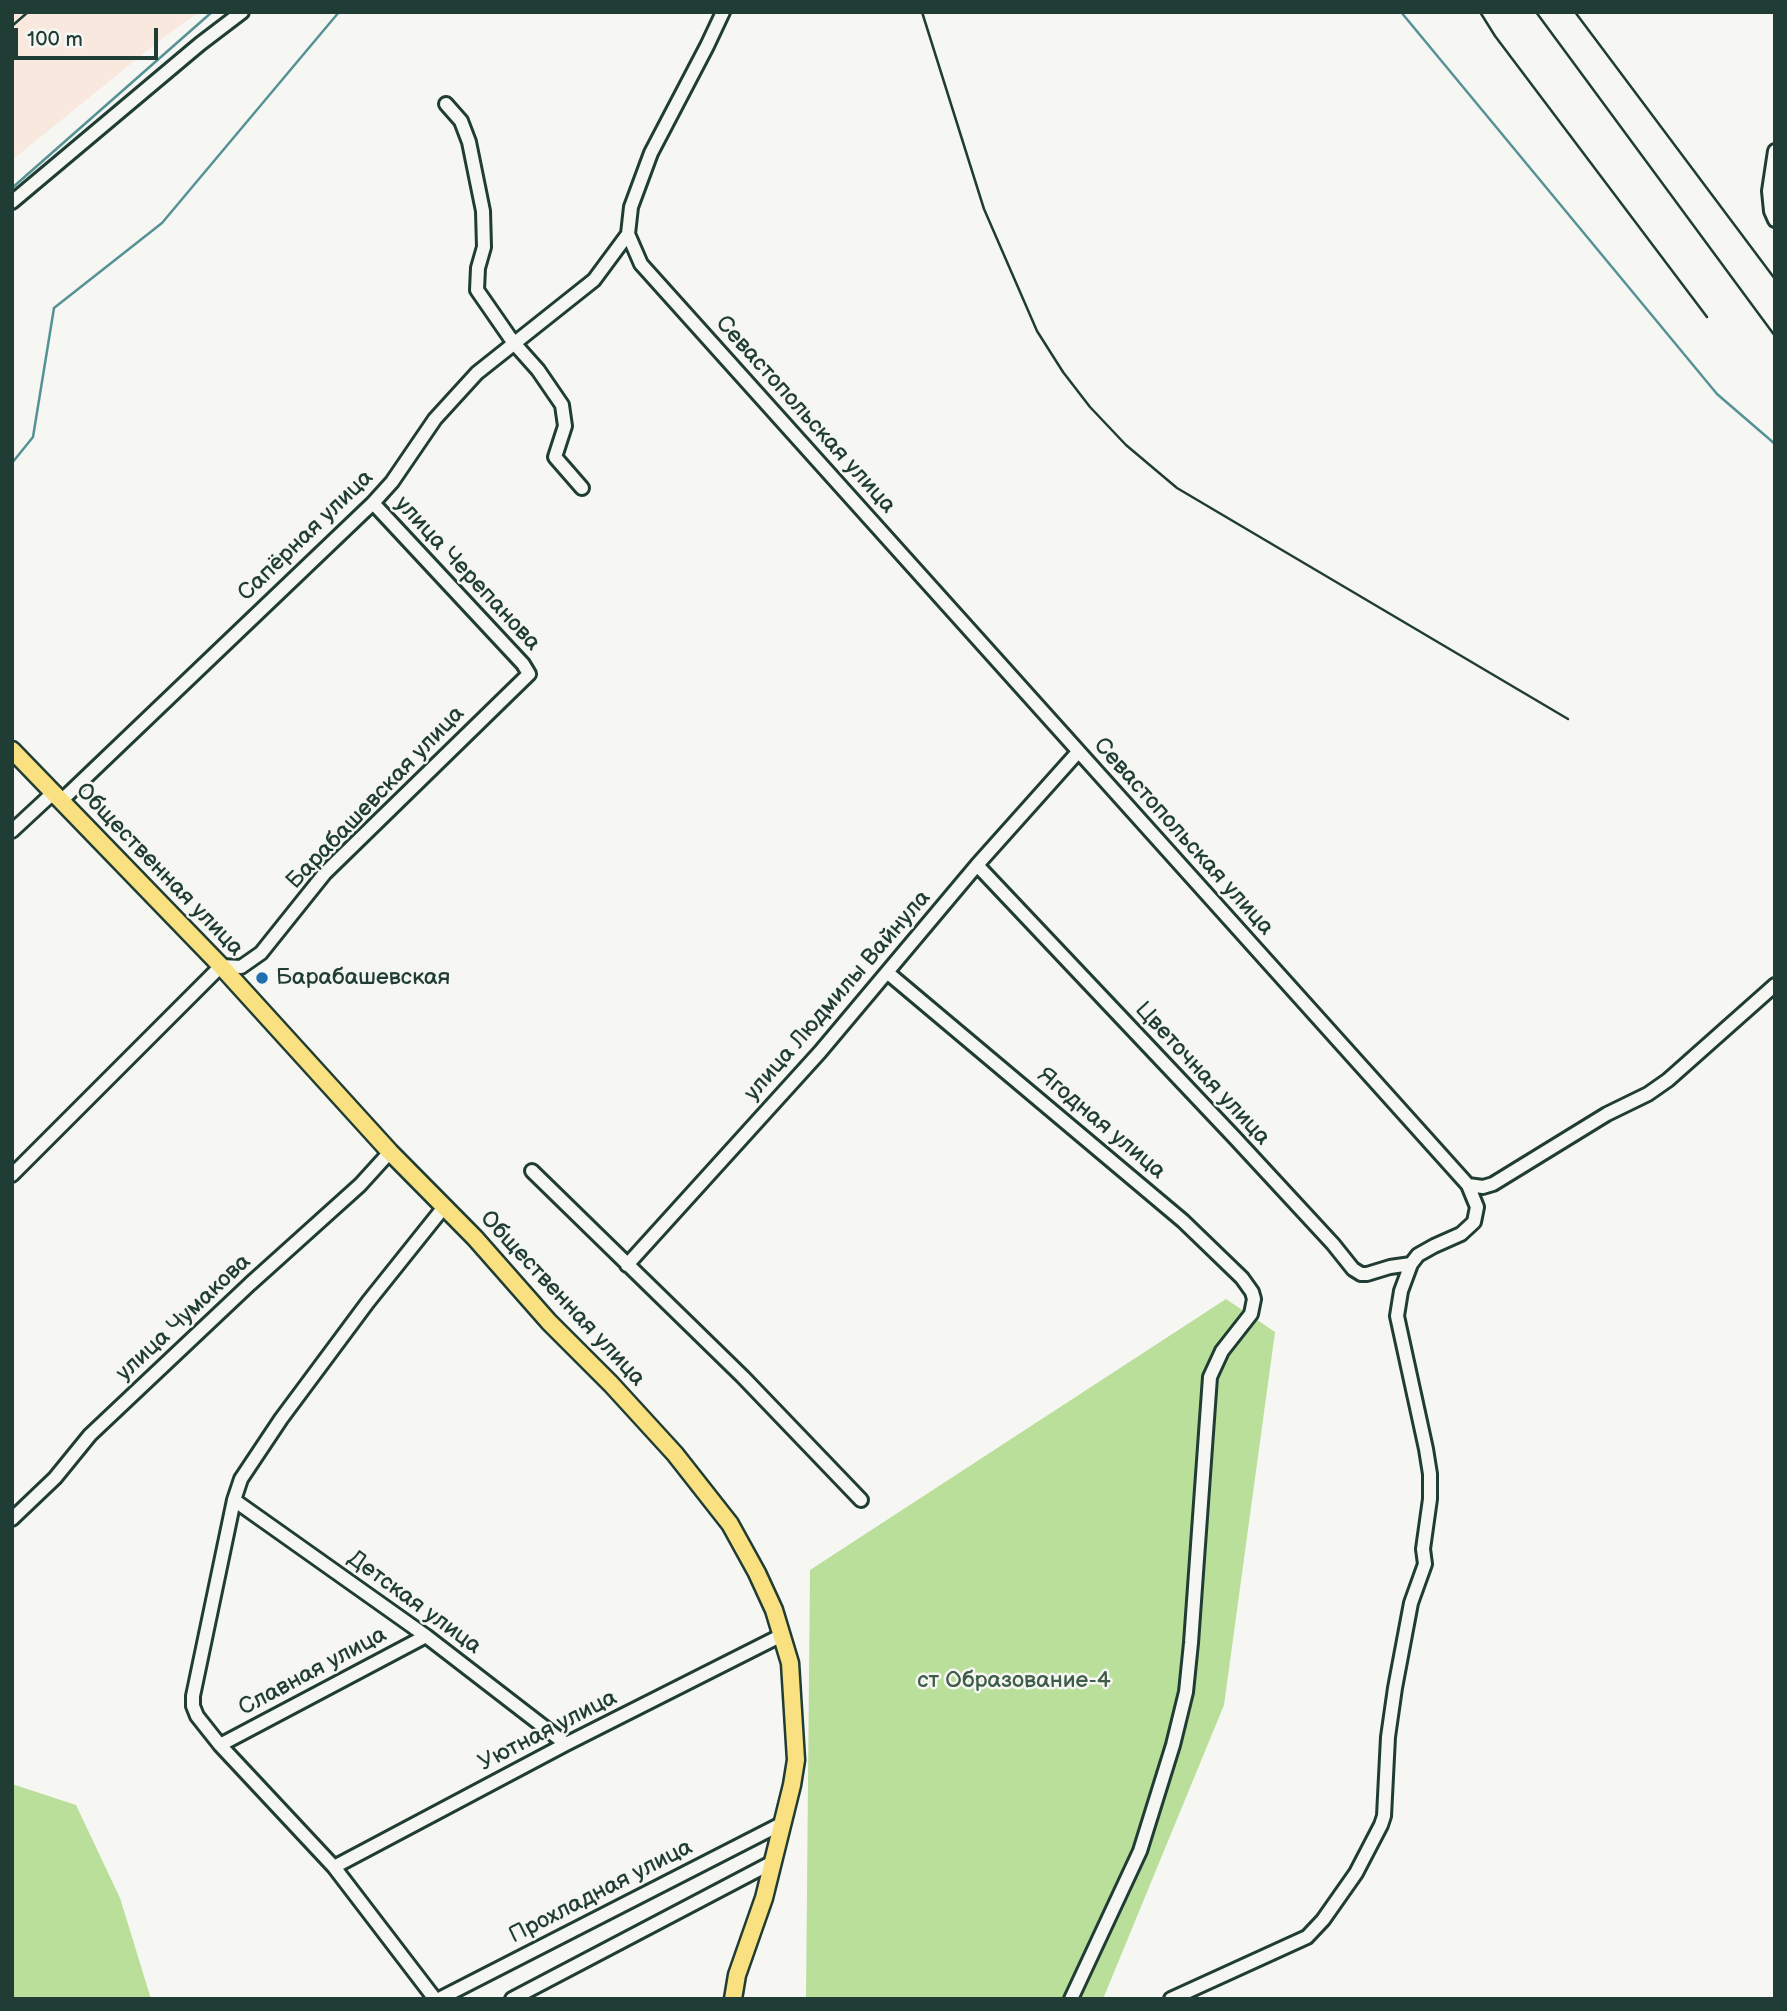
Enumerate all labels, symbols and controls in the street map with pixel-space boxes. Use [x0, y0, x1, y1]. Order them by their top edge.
scale bar [18, 14, 161, 58]
text: 100 m [27, 27, 83, 52]
street label: Севастопольская улица [709, 310, 901, 520]
street label: Сапёрная улица [233, 464, 379, 608]
street label: улица Черепанова [388, 491, 546, 657]
street label: Барабашевская улица [281, 701, 471, 895]
street label: Севастопольская улица [1087, 732, 1279, 942]
street label: Общественная улица [69, 778, 249, 962]
street label: улица Людмилы Вайнула [739, 885, 937, 1107]
place label: Барабашевская [276, 964, 450, 992]
marker: Барабашевская [254, 970, 270, 986]
street label: Цветочная улица [1129, 997, 1275, 1151]
street label: Ягодная улица [1031, 1062, 1171, 1186]
street label: Общественная улица [474, 1206, 650, 1392]
street label: улица Чумакова [111, 1249, 257, 1387]
street label: Детская улица [342, 1545, 486, 1661]
street label: Славная улица [234, 1621, 392, 1723]
park label: ст Образование-4 [917, 1667, 1111, 1695]
street label: Уютная улица [474, 1684, 622, 1778]
street label: Прохладная улица [505, 1834, 697, 1950]

